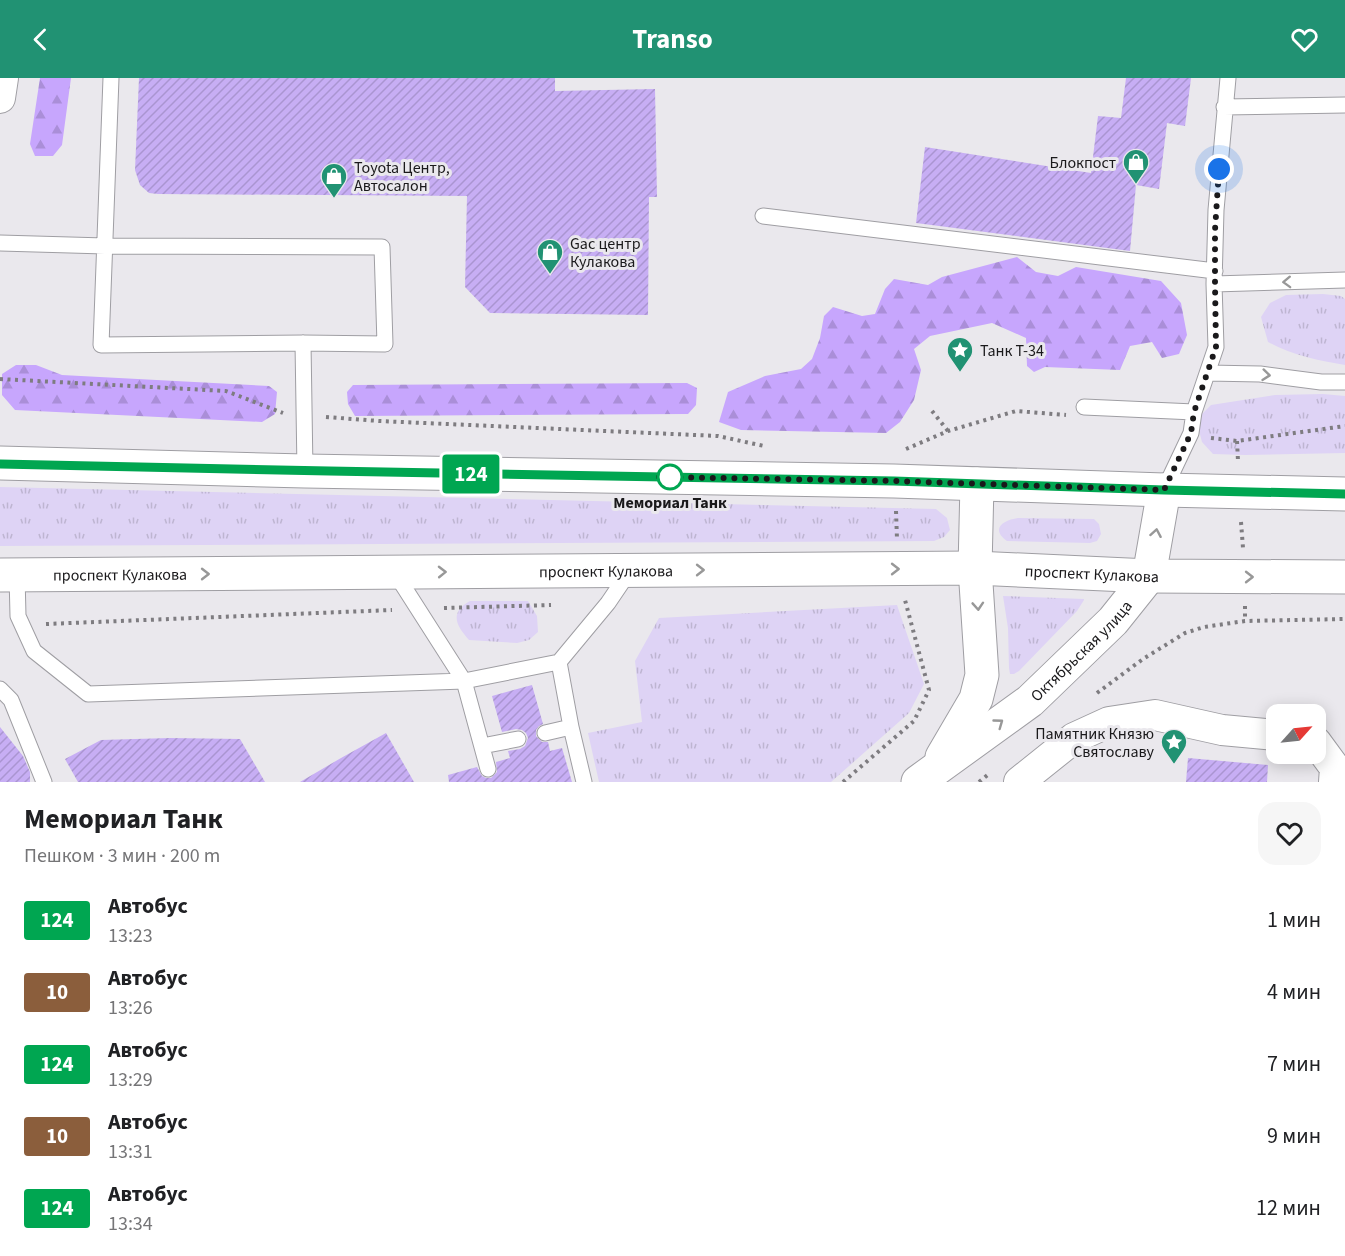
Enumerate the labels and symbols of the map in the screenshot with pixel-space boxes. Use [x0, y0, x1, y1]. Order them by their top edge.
shop icon: Блокпост [1121, 147, 1151, 185]
place label: Блокпост [1050, 152, 1116, 174]
your location [1204, 154, 1234, 184]
place label: Toyota Центр, Автосалон [354, 157, 450, 197]
shop icon: Toyota Центр, Автосалон [319, 161, 349, 199]
place label: Gac центр Кулакова [570, 233, 641, 273]
shop icon: Gac центр Кулакова [535, 237, 565, 275]
one-way arrow [1282, 276, 1291, 288]
place icon: Танк Т-34 [945, 335, 975, 373]
place label: Танк Т-34 [980, 340, 1044, 362]
one-way arrow [1261, 368, 1271, 381]
line badge: 124 [436, 454, 506, 494]
marker: Мемориал Танк [657, 464, 683, 490]
place label: Мемориал Танк [613, 492, 727, 514]
one-way arrow [1149, 528, 1162, 538]
street label: проспект Кулакова [539, 560, 673, 583]
street label: проспект Кулакова [1024, 560, 1159, 588]
one-way arrow [891, 563, 900, 575]
street label: проспект Кулакова [53, 564, 187, 587]
one-way arrow [696, 564, 705, 576]
one-way arrow [438, 566, 447, 578]
one-way arrow [201, 568, 210, 580]
one-way arrow [1245, 571, 1254, 583]
street label: Октябрьская улица [1026, 596, 1137, 707]
one-way arrow [971, 601, 984, 610]
north arrow [1266, 704, 1326, 764]
one-way arrow [993, 719, 1004, 730]
place label: Памятник Князю Святославу [1035, 723, 1155, 763]
place icon: Памятник Князю Святославу [1159, 727, 1189, 765]

